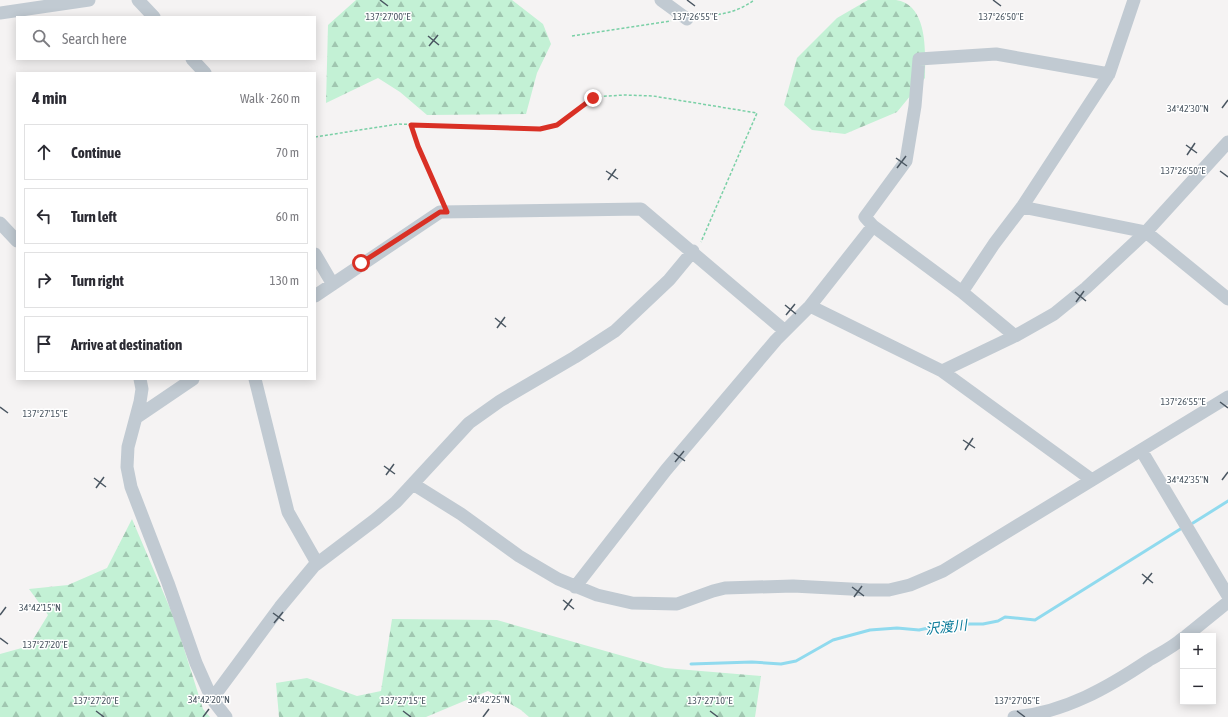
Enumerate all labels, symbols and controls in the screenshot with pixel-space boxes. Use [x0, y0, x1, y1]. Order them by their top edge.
text: 137°27'00"E [366, 11, 411, 22]
text: 137°26'55"E [673, 11, 718, 22]
text: 137°26'50"E [979, 11, 1024, 22]
search box [16, 16, 316, 60]
icon: search [30, 27, 52, 49]
text: Search here [62, 30, 127, 47]
text: 4 min [32, 88, 67, 108]
route end [584, 89, 602, 107]
text: Walk · 260 m [240, 91, 300, 106]
text: 34°42'30"N [1167, 103, 1209, 114]
icon: ahead [33, 141, 55, 163]
text: Continue [71, 144, 121, 161]
text: 70 m [276, 145, 299, 160]
text: 137°26'50"E [1161, 165, 1206, 176]
icon: left [33, 205, 55, 227]
text: Turn left [71, 208, 117, 225]
text: 60 m [276, 209, 299, 224]
route start [352, 254, 370, 272]
icon: right [33, 269, 55, 291]
text: Turn right [71, 272, 124, 289]
text: 130 m [270, 273, 299, 288]
icon: arrive [33, 333, 55, 355]
text: Arrive at destination [71, 336, 182, 353]
text: 137°26'55"E [1161, 396, 1206, 407]
text: 137°27'15"E [23, 408, 68, 419]
text: 34°42'35"N [1167, 474, 1209, 485]
text: 34°42'15"N [19, 602, 61, 613]
water label: 沢渡川 [924, 617, 970, 637]
map controls [1180, 633, 1216, 705]
button: + [1180, 633, 1216, 669]
text: 137°27'20"E [23, 639, 68, 650]
button: − [1180, 669, 1216, 705]
text: 34°42'20"N [188, 694, 230, 705]
text: 34°42'25"N [468, 694, 510, 705]
text: 137°27'20"E [74, 695, 119, 706]
text: 137°27'15"E [381, 695, 426, 706]
text: 137°27'10"E [688, 695, 733, 706]
text: 137°27'05"E [995, 695, 1040, 706]

